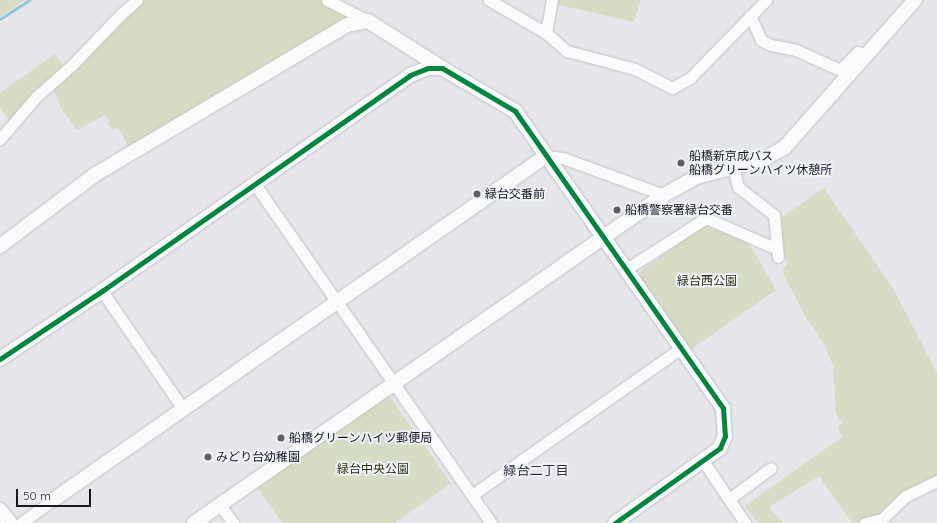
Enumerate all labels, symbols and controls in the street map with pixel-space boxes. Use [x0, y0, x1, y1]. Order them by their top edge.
place label: 船橋新京成バス 船橋グリーンハイツ休憩所 [689, 149, 833, 177]
marker: 船橋新京成バス 船橋グリーンハイツ休憩所 [676, 158, 686, 168]
place label: 緑台交番前 [485, 187, 545, 201]
marker: 緑台交番前 [472, 189, 482, 199]
place label: 船橋警察署緑台交番 [625, 203, 733, 217]
marker: 船橋警察署緑台交番 [612, 205, 622, 215]
park label: 緑台西公園 [677, 274, 737, 288]
place label: 船橋グリーンハイツ郵便局 [289, 431, 433, 445]
marker: 船橋グリーンハイツ郵便局 [276, 433, 286, 443]
place label: みどり台幼稚園 [216, 450, 300, 464]
marker: みどり台幼稚園 [203, 452, 213, 462]
park label: 緑台中央公園 [337, 462, 409, 476]
district label: 緑台二丁目 [504, 462, 568, 478]
scale bar [18, 481, 93, 507]
text: 50 m [23, 488, 51, 503]

